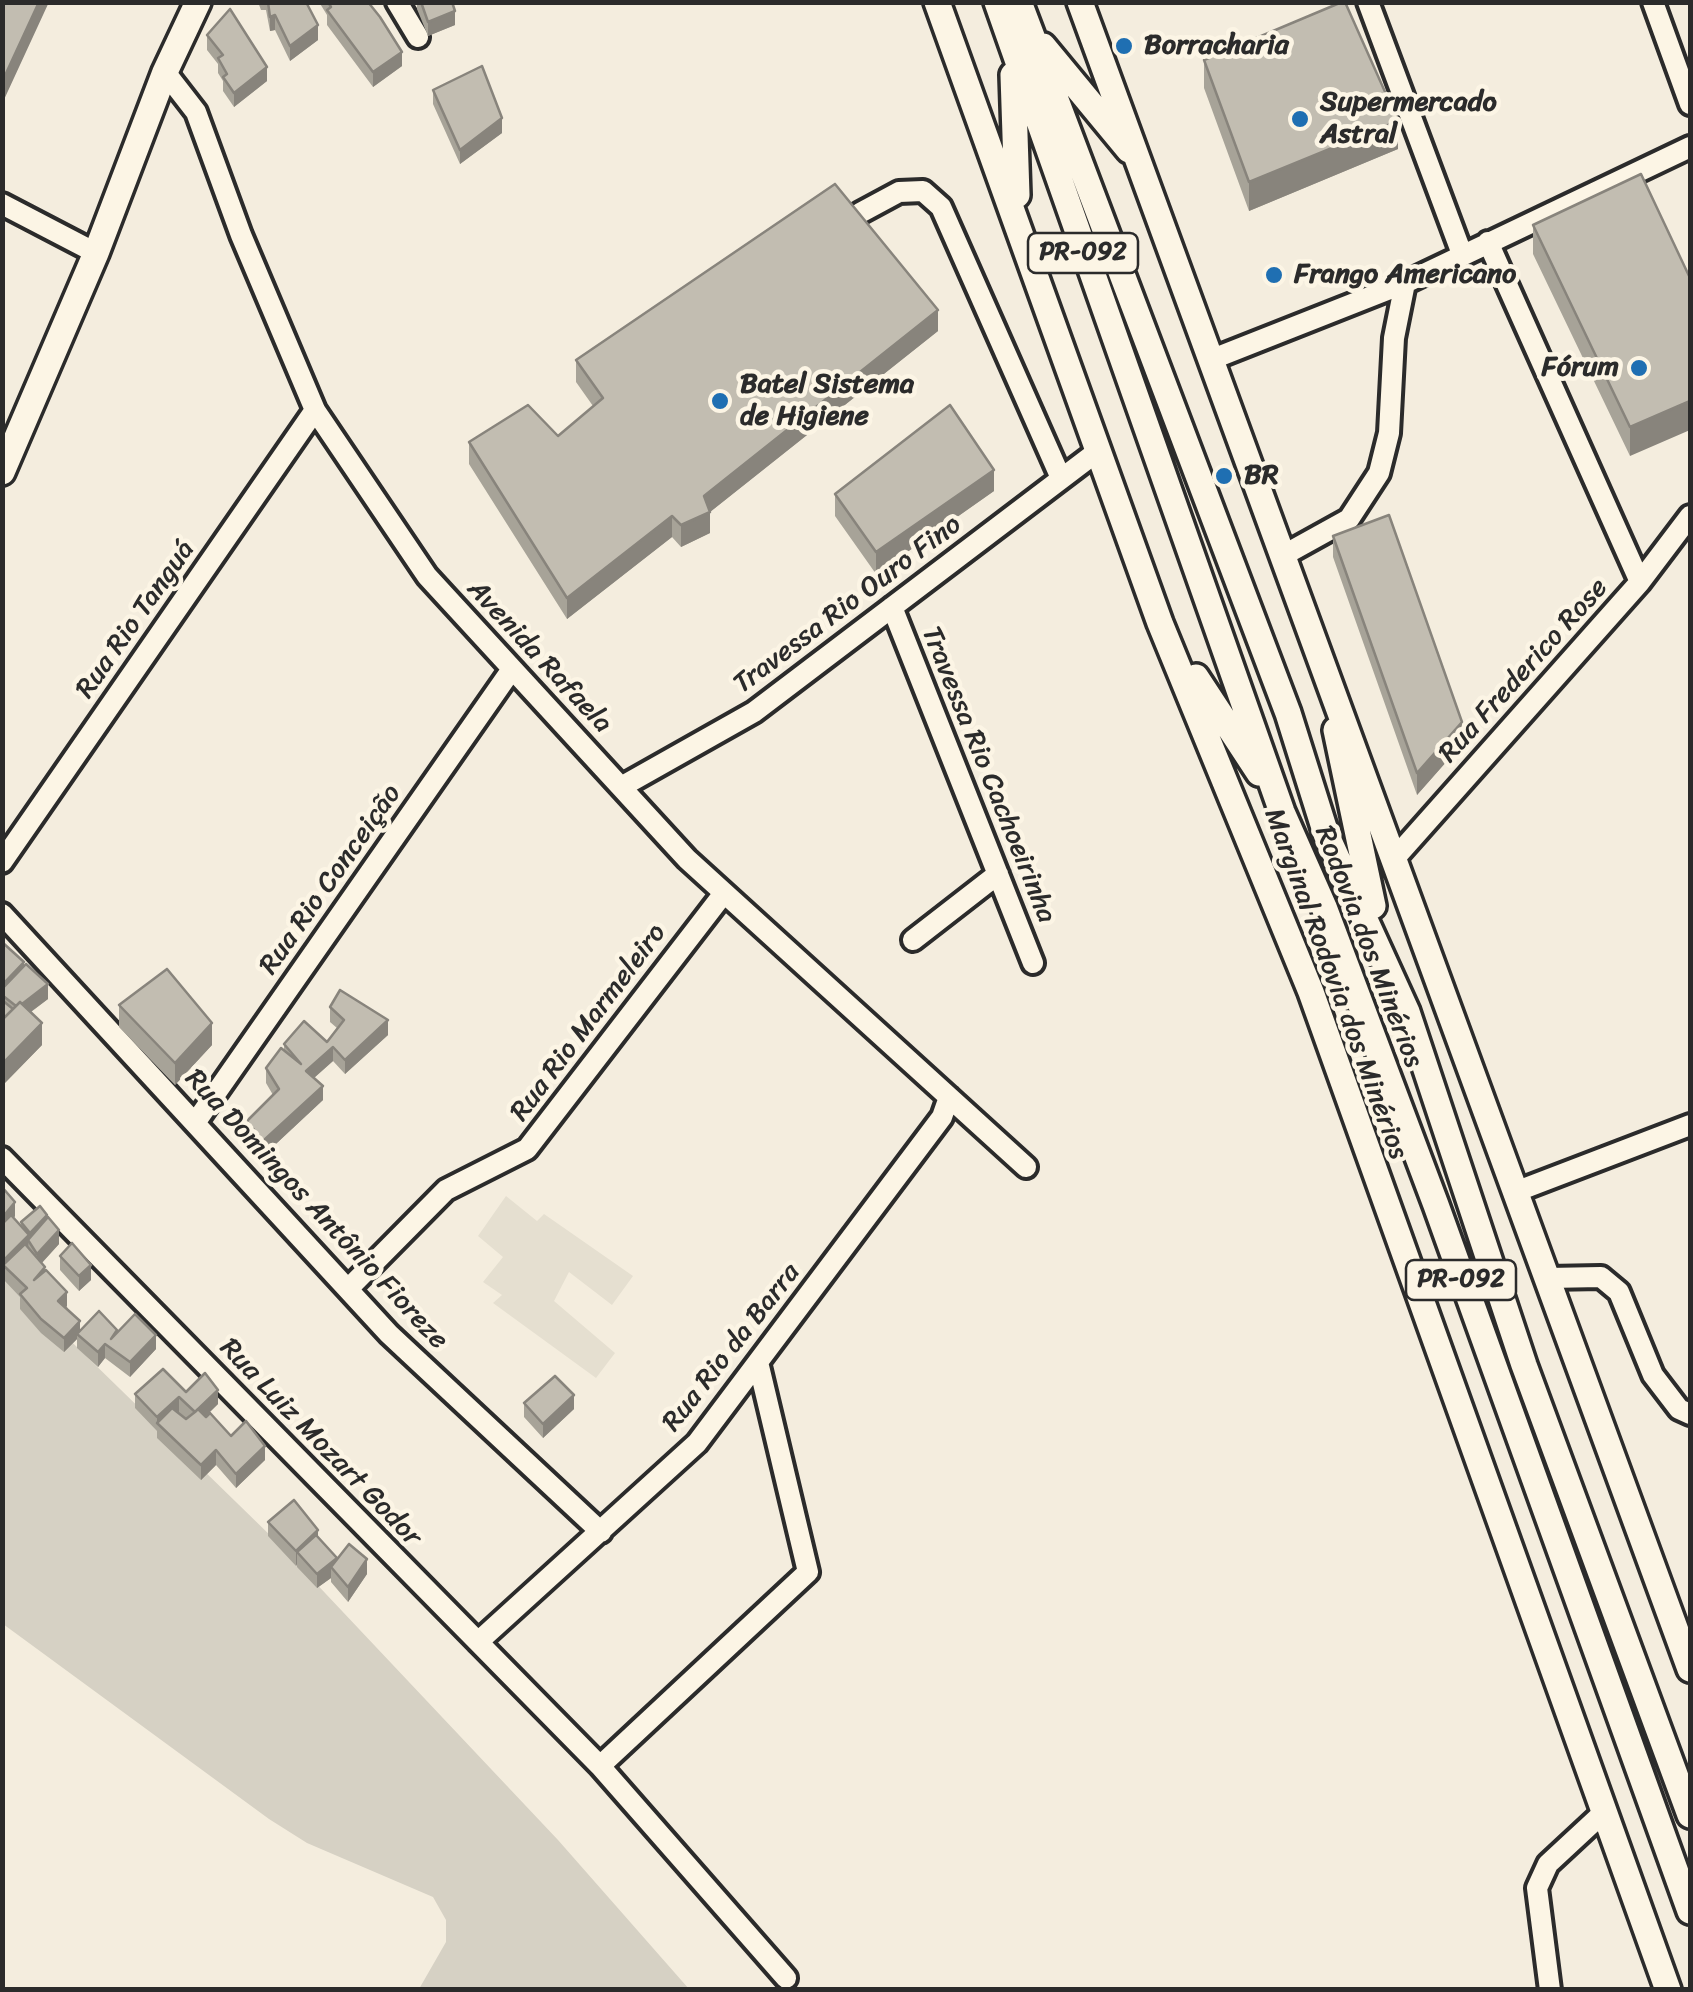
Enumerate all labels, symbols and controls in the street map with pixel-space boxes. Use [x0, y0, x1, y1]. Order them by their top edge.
place label: Borracharia [1144, 29, 1289, 63]
marker: Borracharia [1113, 35, 1135, 57]
place label: Supermercado Astral [1320, 86, 1497, 152]
marker: Supermercado Astral [1289, 108, 1311, 130]
road number: PR-092 [1028, 233, 1138, 273]
place label: Frango Americano [1294, 258, 1516, 292]
marker: Frango Americano [1263, 264, 1285, 286]
place label: Fórum [1542, 351, 1619, 385]
marker: Fórum [1628, 357, 1650, 379]
place label: Batel Sistema de Higiene [740, 368, 914, 434]
marker: Batel Sistema de Higiene [709, 390, 731, 412]
place label: BR [1244, 459, 1279, 493]
marker: BR [1213, 465, 1235, 487]
street label: Travessa Rio Ouro Fino [728, 508, 968, 702]
street label: Rua Rio Tanguá [69, 535, 203, 705]
street label: Rua Frederico Rose [1432, 572, 1616, 770]
street label: Avenida Rafaela [459, 573, 619, 741]
street label: Travessa Rio Cachoeirinha [913, 622, 1063, 928]
street label: Rua Rio Conceição [253, 778, 409, 982]
street label: Marginal Rodovia dos Minérios [1256, 804, 1414, 1164]
street label: Rodovia dos Minérios [1306, 821, 1430, 1073]
street label: Rua Rio Marmeleiro [504, 918, 674, 1128]
street label: Rua Domingos Antônio Fioreze [177, 1063, 455, 1357]
street label: Rua Rio da Barra [656, 1257, 808, 1439]
road number: PR-092 [1406, 1260, 1516, 1300]
street label: Rua Luiz Mozart Godor [212, 1332, 428, 1554]

